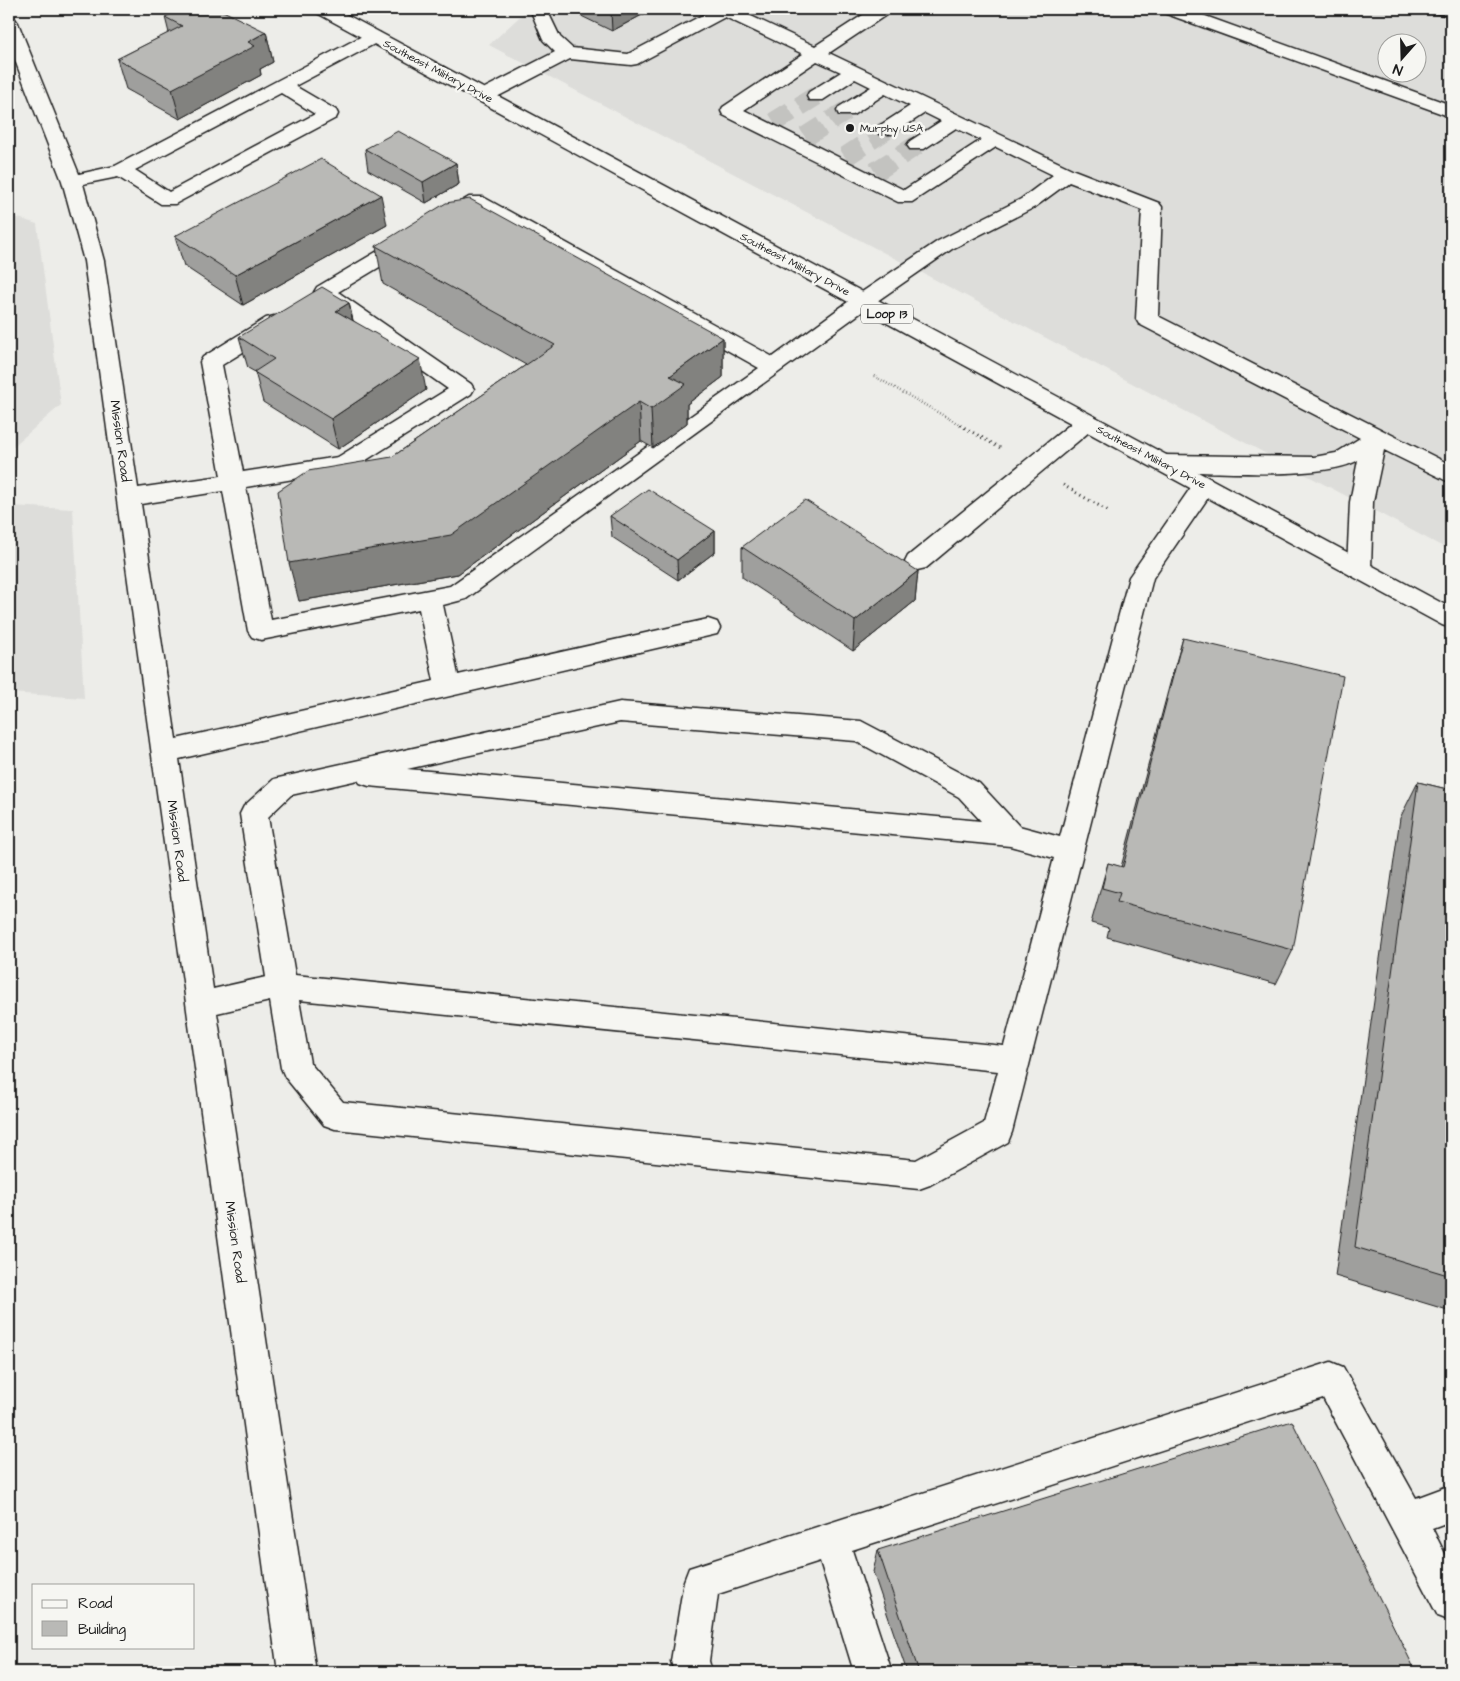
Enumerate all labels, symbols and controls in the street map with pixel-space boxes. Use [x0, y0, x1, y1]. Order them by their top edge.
north arrow [1378, 32, 1428, 82]
street label: Southeast Military Drive [380, 36, 495, 107]
text: N [1390, 58, 1405, 80]
place label: Murphy USA [860, 121, 923, 137]
marker: Murphy USA [844, 122, 856, 134]
street label: Southeast Military Drive [737, 229, 852, 300]
road number: Loop 13 [861, 304, 913, 324]
street label: Mission Road [104, 399, 136, 483]
street label: Southeast Military Drive [1093, 422, 1208, 493]
street label: Mission Road [161, 799, 193, 883]
street label: Mission Road [219, 1200, 251, 1284]
legend [32, 1584, 195, 1648]
text: Road [78, 1593, 113, 1614]
text: Building [78, 1619, 126, 1641]

